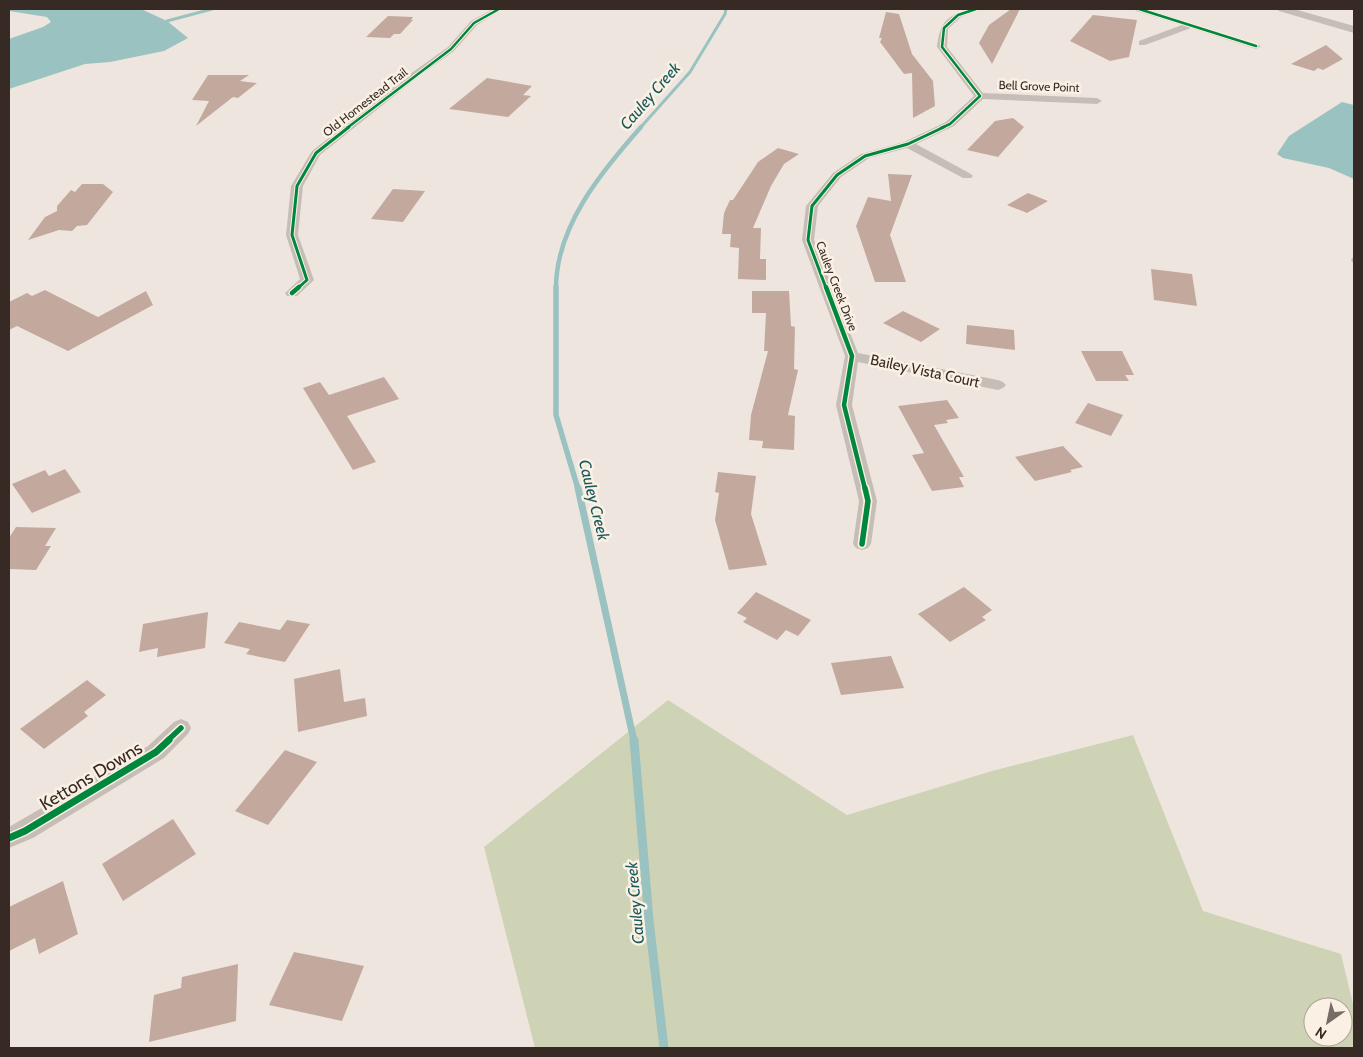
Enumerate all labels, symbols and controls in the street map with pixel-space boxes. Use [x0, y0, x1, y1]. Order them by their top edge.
water label: Cauley Creek [616, 58, 685, 133]
street label: Old Homestead Trail [320, 64, 410, 140]
street label: Bell Grove Point [998, 77, 1080, 95]
street label: Cauley Creek Drive [813, 239, 861, 333]
street label: Bailey Vista Court [869, 351, 981, 391]
water label: Cauley Creek [575, 458, 613, 543]
street label: Kettons Downs [36, 737, 146, 815]
water label: Cauley Creek [622, 860, 648, 945]
north arrow [1303, 997, 1353, 1047]
text: N [1312, 1023, 1330, 1043]

